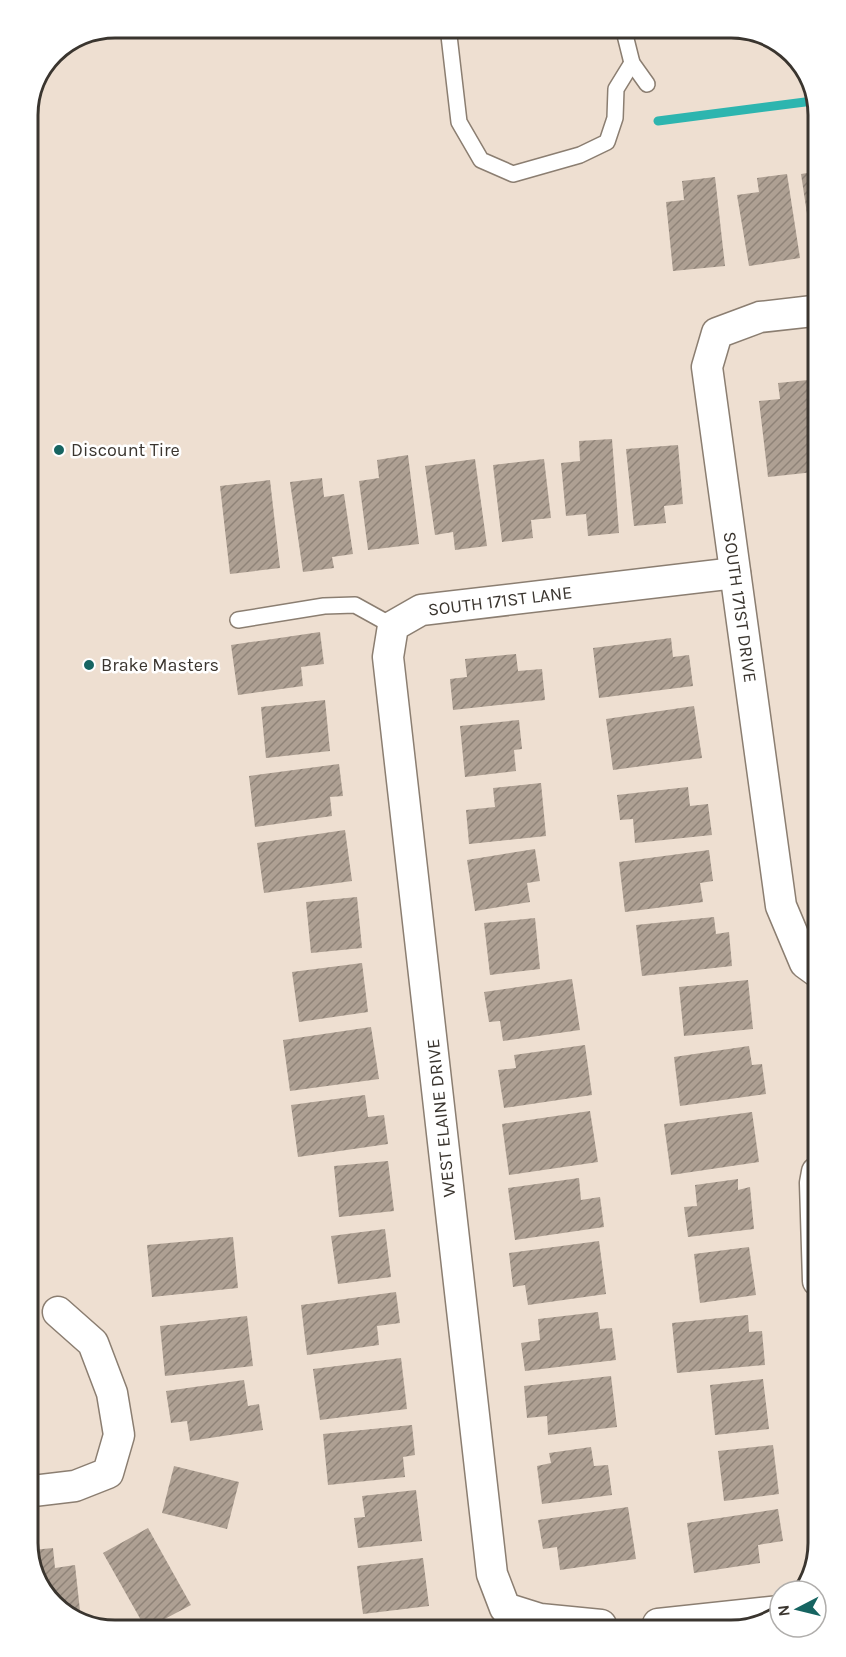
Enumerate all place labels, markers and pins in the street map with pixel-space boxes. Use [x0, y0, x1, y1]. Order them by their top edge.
place label: Discount Tire [71, 439, 180, 461]
marker: Discount Tire [52, 443, 66, 457]
place label: Brake Masters [101, 654, 219, 676]
marker: Brake Masters [82, 658, 96, 672]

